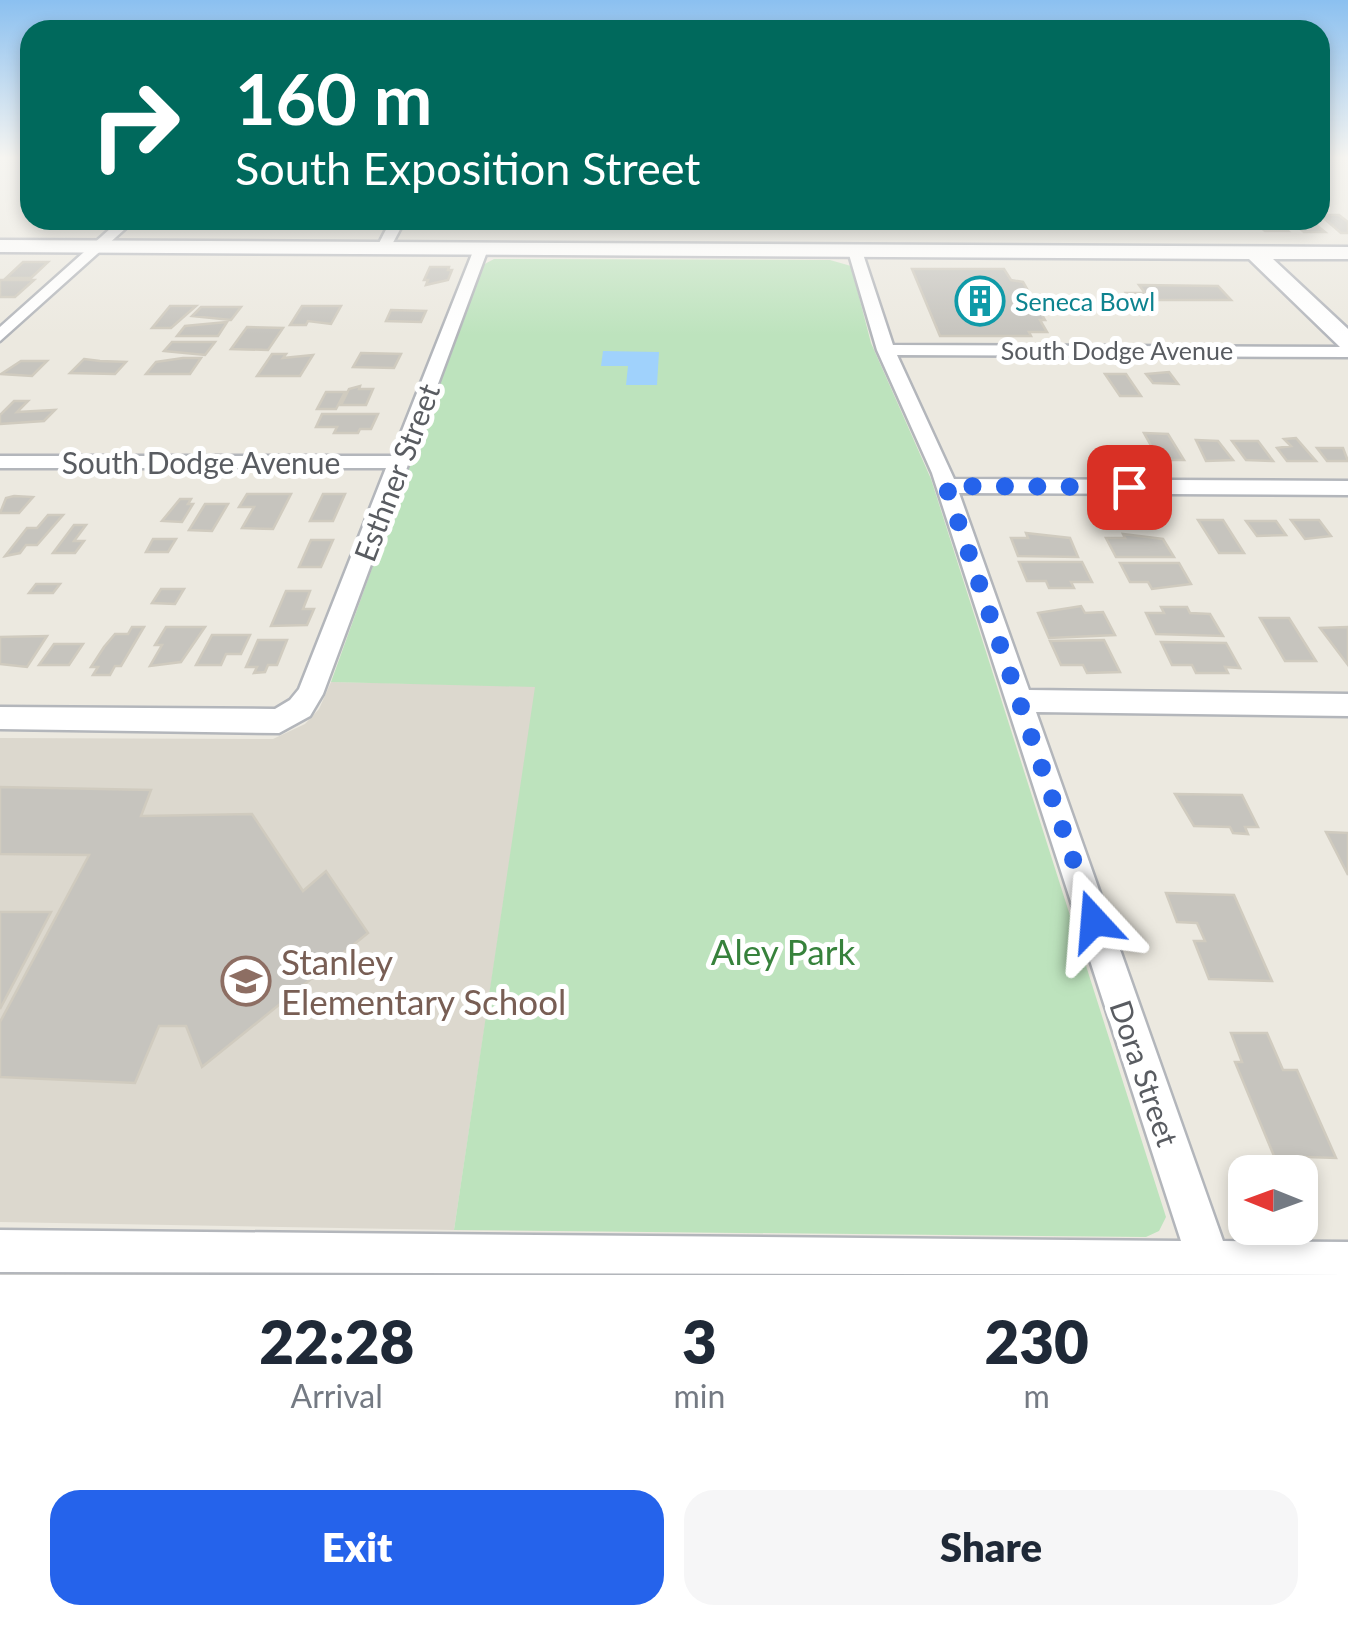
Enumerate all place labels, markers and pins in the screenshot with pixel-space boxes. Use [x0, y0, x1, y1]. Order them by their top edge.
building icon: Seneca Bowl [954, 275, 1006, 327]
place label: Seneca Bowl [1015, 286, 1155, 316]
pin [1087, 445, 1172, 530]
place label: Stanley Elementary School [281, 940, 566, 1022]
school or university icon: Stanley Elementary School [220, 955, 272, 1007]

